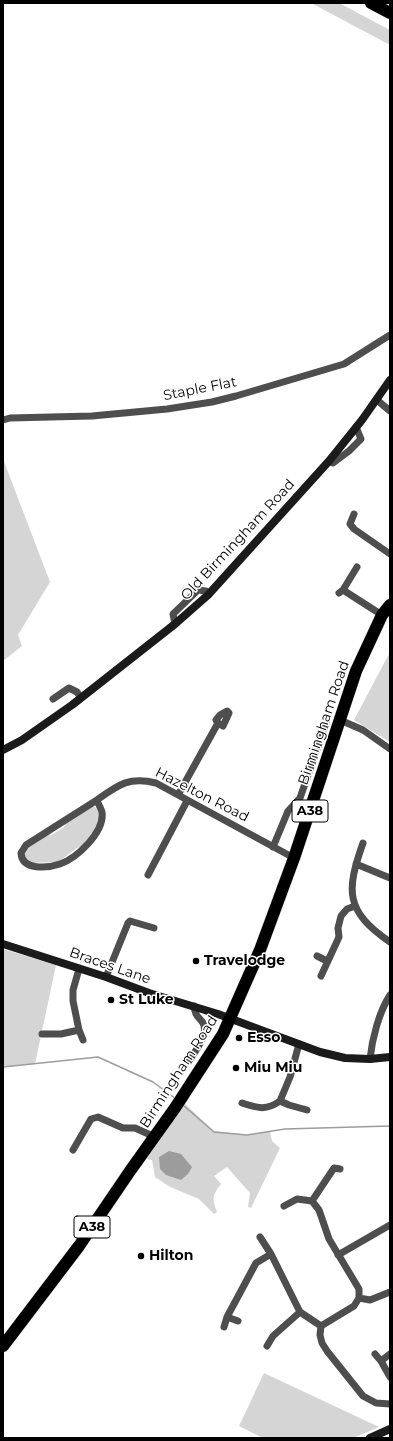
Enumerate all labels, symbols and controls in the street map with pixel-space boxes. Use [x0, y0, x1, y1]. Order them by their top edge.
street label: Staple Flat [162, 374, 238, 404]
street label: Old Birmingham Road [178, 476, 298, 604]
street label: Birmingham Road [295, 659, 353, 787]
street label: Hazelton Road [152, 764, 252, 826]
road number: A38 [292, 800, 328, 822]
street label: Braces Lane [67, 944, 153, 988]
place label: Travelodge [204, 953, 285, 969]
marker: Travelodge [191, 956, 201, 966]
place label: St Luke [119, 992, 174, 1008]
marker: St Luke [106, 995, 116, 1005]
street label: Birmingham Road [136, 1013, 222, 1131]
place label: Esso [247, 1030, 280, 1046]
marker: Esso [234, 1033, 244, 1043]
place label: Miu Miu [244, 1060, 302, 1076]
marker: Miu Miu [231, 1063, 241, 1073]
road number: A38 [74, 1216, 110, 1238]
place label: Hilton [149, 1248, 193, 1264]
marker: Hilton [136, 1251, 146, 1261]

